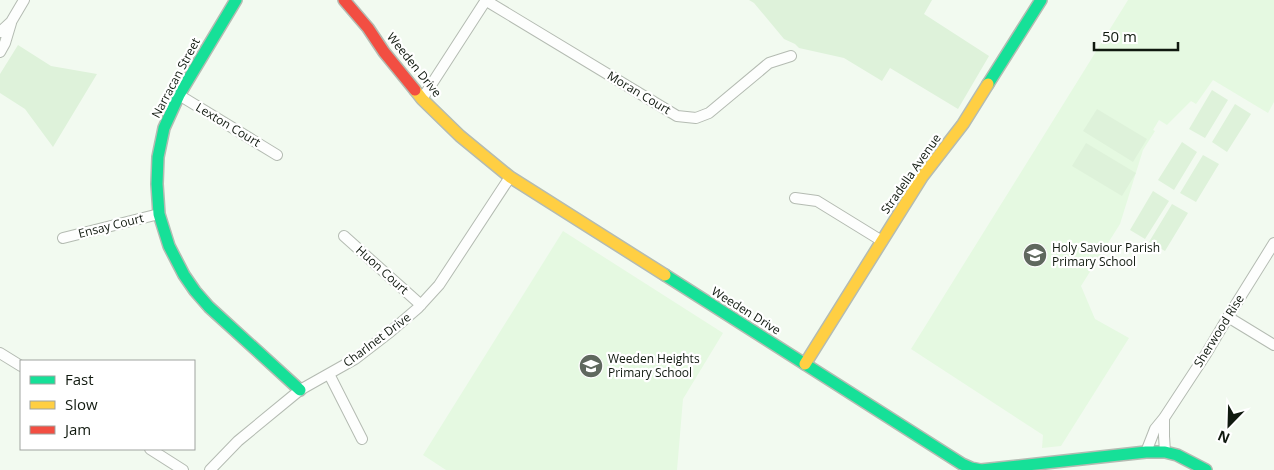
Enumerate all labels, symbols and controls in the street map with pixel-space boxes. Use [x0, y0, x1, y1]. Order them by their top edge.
scale bar [1094, 20, 1178, 52]
text: 50 m [1102, 26, 1137, 46]
street label: Weeden Drive [383, 29, 446, 101]
street label: Narracan Street [147, 35, 204, 121]
street label: Moran Court [604, 67, 674, 118]
street label: Lexton Court [193, 99, 264, 151]
street label: Stradella Avenue [877, 130, 945, 217]
street label: Ensay Court [76, 209, 145, 242]
place label: Holy Saviour Parish Primary School [1052, 239, 1160, 270]
street label: Huon Court [352, 241, 412, 298]
school or university icon: Holy Saviour Parish Primary School [1022, 242, 1048, 268]
street label: Weeden Drive [708, 283, 784, 339]
street label: Sherwood Rise [1189, 291, 1248, 370]
street label: Charlnet Drive [339, 308, 414, 371]
place label: Weeden Heights Primary School [608, 350, 700, 381]
school or university icon: Weeden Heights Primary School [578, 353, 604, 379]
legend [20, 360, 195, 450]
text: Fast [65, 369, 94, 389]
text: Slow [65, 394, 98, 414]
north arrow [1204, 400, 1254, 450]
text: Jam [63, 419, 91, 439]
text: N [1215, 426, 1233, 448]

